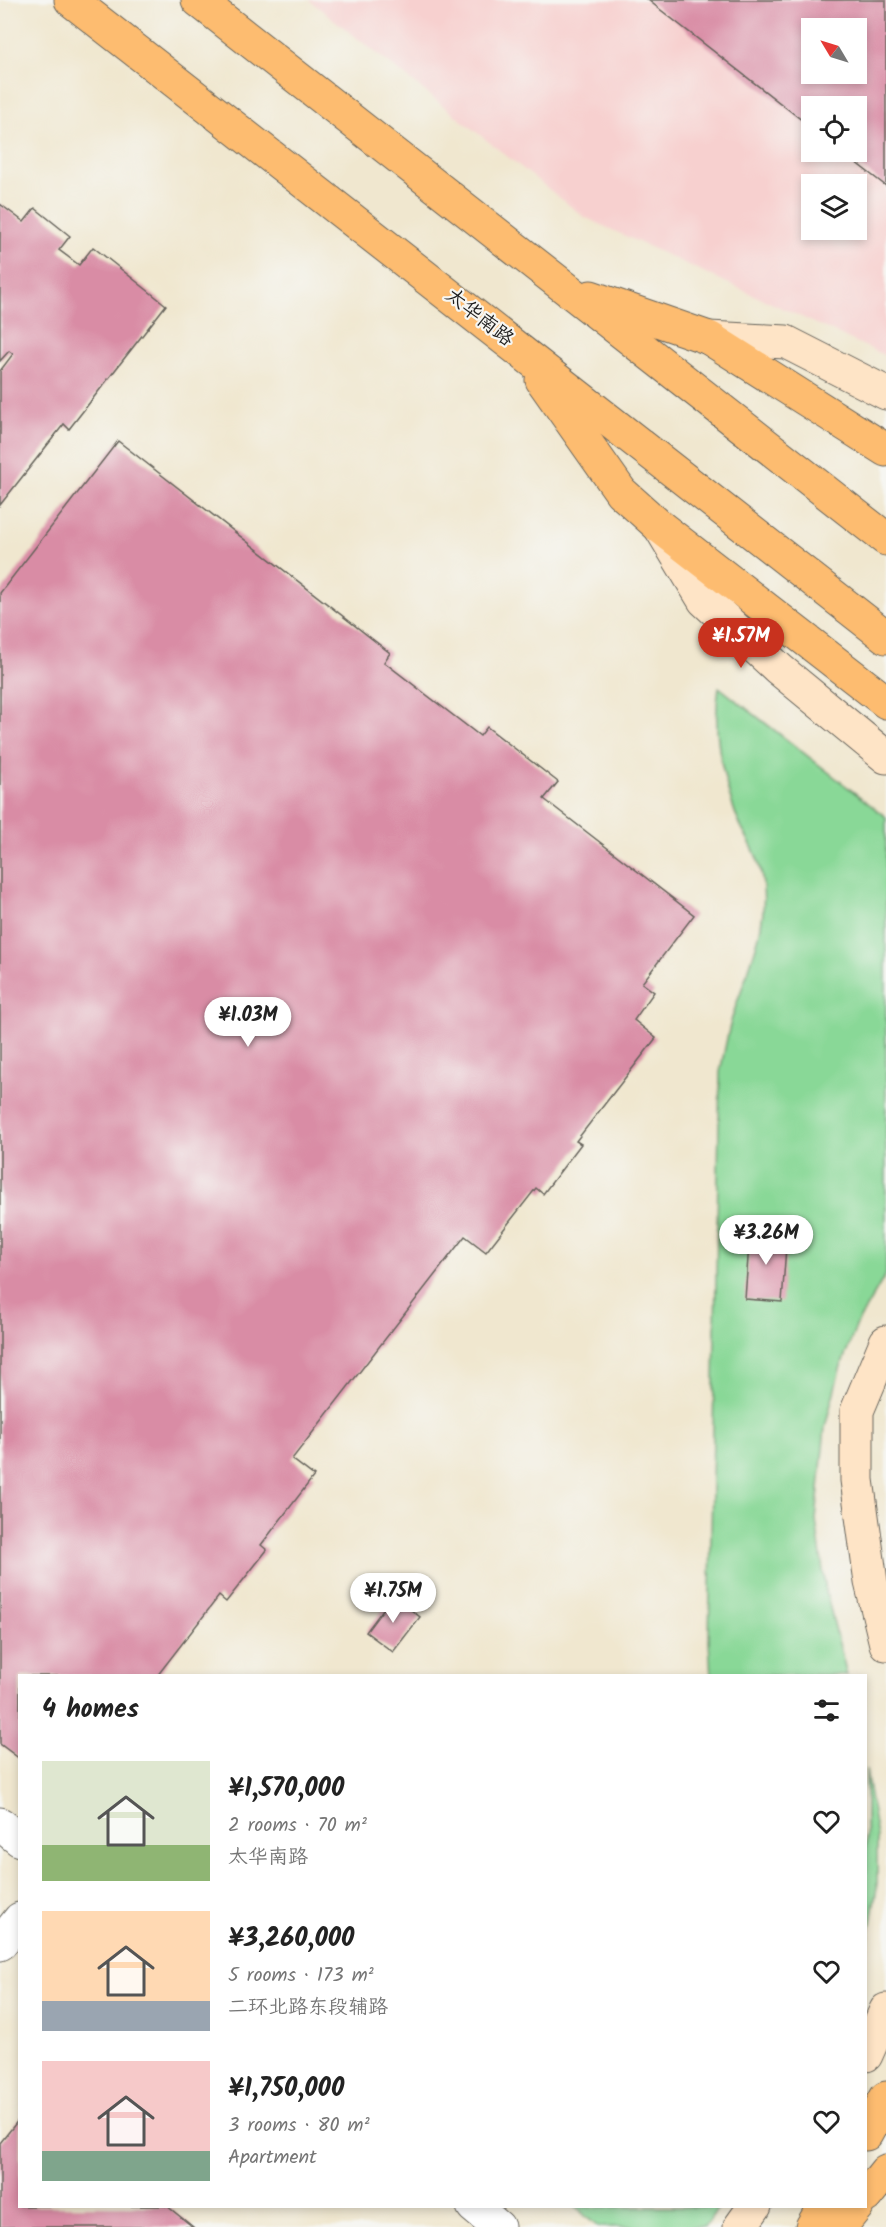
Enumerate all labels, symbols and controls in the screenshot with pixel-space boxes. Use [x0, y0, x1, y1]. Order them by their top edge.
north arrow [801, 18, 867, 84]
map controls [801, 18, 867, 240]
button: locate [801, 96, 867, 162]
button: layers [801, 174, 867, 240]
street label: 太华南路 [438, 281, 521, 356]
pin: ¥1.57M [692, 618, 790, 669]
text: ¥1.57M [712, 621, 770, 653]
pin: ¥1.03M [199, 997, 297, 1048]
text: ¥1.03M [218, 1000, 278, 1032]
pin: ¥3.26M [717, 1215, 815, 1266]
text: ¥3.26M [733, 1218, 799, 1250]
pin: ¥1.75M [344, 1573, 442, 1624]
text: ¥1.75M [364, 1576, 422, 1608]
text: 4 homes [42, 1689, 139, 1731]
icon: filters [810, 1694, 843, 1727]
text: ¥1,570,000 [228, 1768, 344, 1810]
icon: home [90, 1785, 162, 1857]
icon: heart [810, 1805, 843, 1838]
text: 2 rooms · 70 m² [228, 1810, 367, 1842]
text: 太华南路 [228, 1842, 308, 1874]
text: ¥3,260,000 [228, 1918, 354, 1960]
icon: home [90, 1935, 162, 2007]
icon: heart [810, 1955, 843, 1988]
text: 5 rooms · 173 m² [228, 1960, 374, 1992]
text: 二环北路东段辅路 [228, 1992, 388, 2024]
text: ¥1,750,000 [228, 2068, 344, 2110]
icon: home [90, 2085, 162, 2157]
icon: heart [810, 2105, 843, 2138]
text: 3 rooms · 80 m² [228, 2110, 370, 2142]
text: Apartment [228, 2142, 317, 2174]

